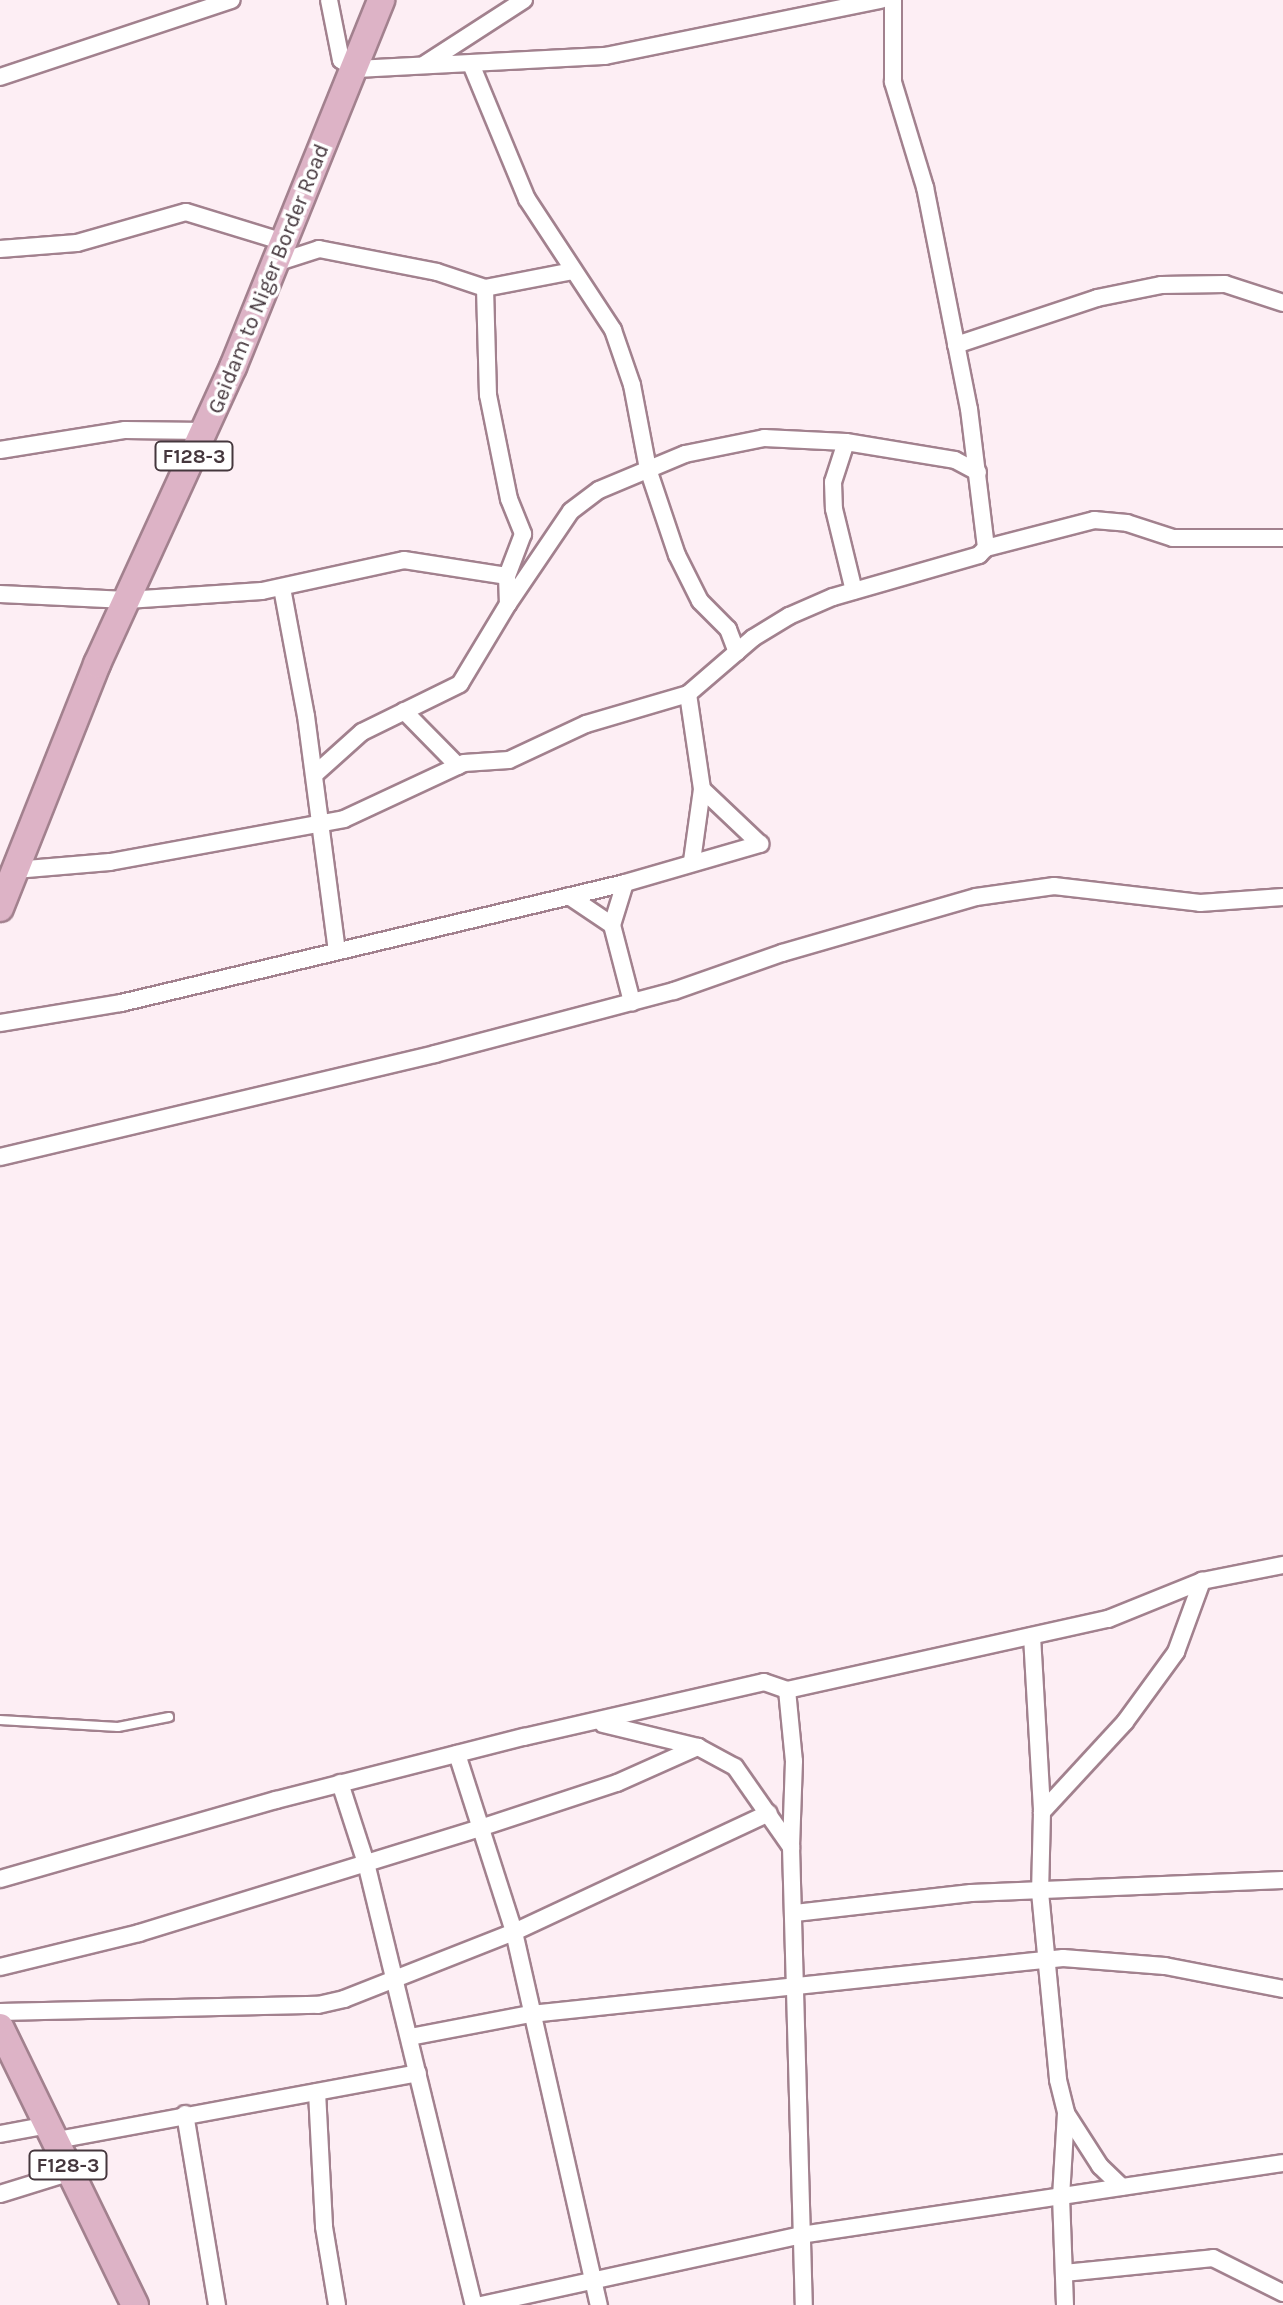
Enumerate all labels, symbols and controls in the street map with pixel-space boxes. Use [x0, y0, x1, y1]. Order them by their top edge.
street label: Geidam to Niger Border Road [203, 140, 335, 418]
road number: F128-3 [154, 440, 234, 472]
road number: F128-3 [28, 2149, 108, 2181]

